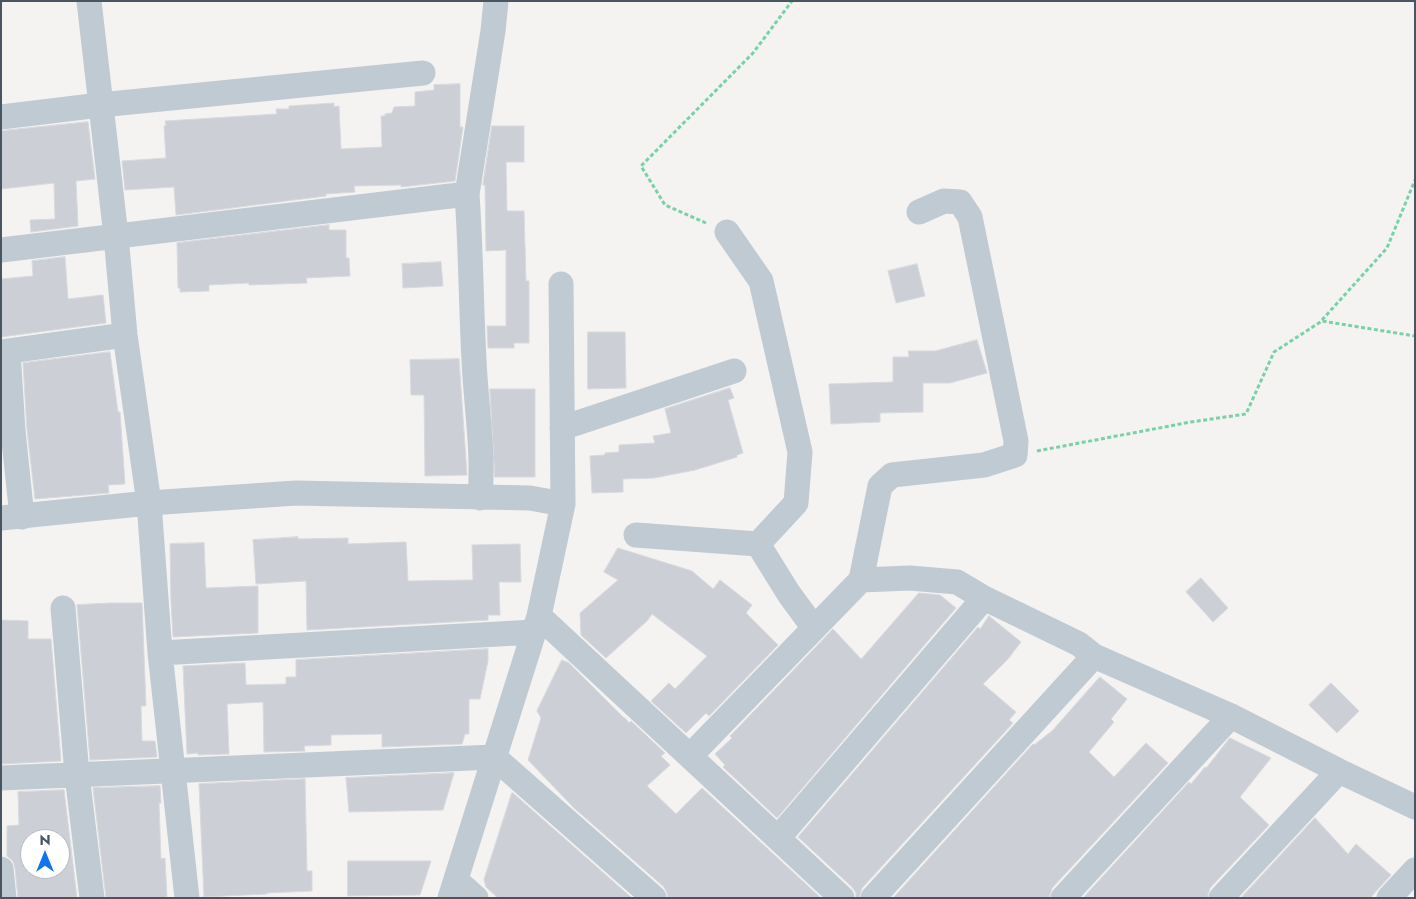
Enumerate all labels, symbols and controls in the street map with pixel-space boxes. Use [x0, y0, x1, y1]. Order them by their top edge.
north arrow [20, 829, 70, 879]
text: N [39, 830, 51, 850]

